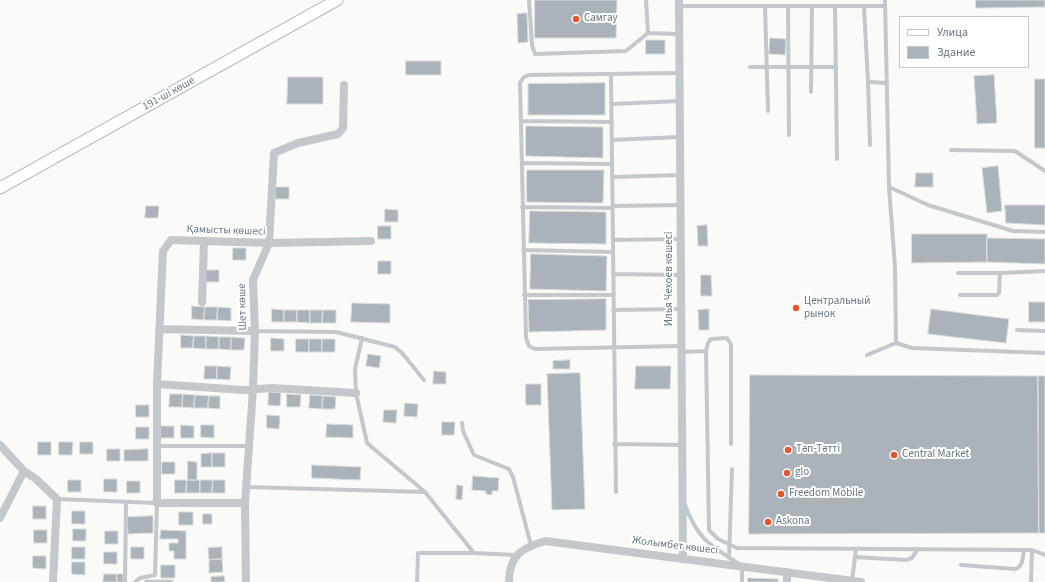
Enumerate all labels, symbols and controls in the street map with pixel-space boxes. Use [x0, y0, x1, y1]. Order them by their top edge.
place label: Самгау [584, 12, 618, 26]
marker: Самгау [571, 14, 581, 24]
legend [899, 16, 1029, 68]
text: Улица [937, 24, 968, 41]
text: Здание [937, 44, 976, 61]
street label: 191-ші көше [140, 74, 198, 114]
street label: Қамысты көшесі [186, 223, 266, 239]
street label: Илья Чехоев көшесі [663, 232, 677, 326]
street label: Шет көше [236, 283, 250, 331]
place label: Центральный рынок [804, 295, 870, 321]
marker: Центральный рынок [791, 303, 801, 313]
place label: Тәп-Тәтті [796, 443, 840, 457]
marker: Тәп-Тәтті [783, 445, 793, 455]
place label: Central Market [902, 448, 969, 462]
marker: Central Market [889, 450, 899, 460]
place label: glo [795, 466, 809, 480]
marker: glo [782, 468, 792, 478]
place label: Freedom Mobile [789, 487, 863, 501]
marker: Freedom Mobile [776, 489, 786, 499]
place label: Askona [776, 515, 810, 529]
marker: Askona [763, 517, 773, 527]
street label: Жолымбет көшесі [631, 534, 719, 558]

